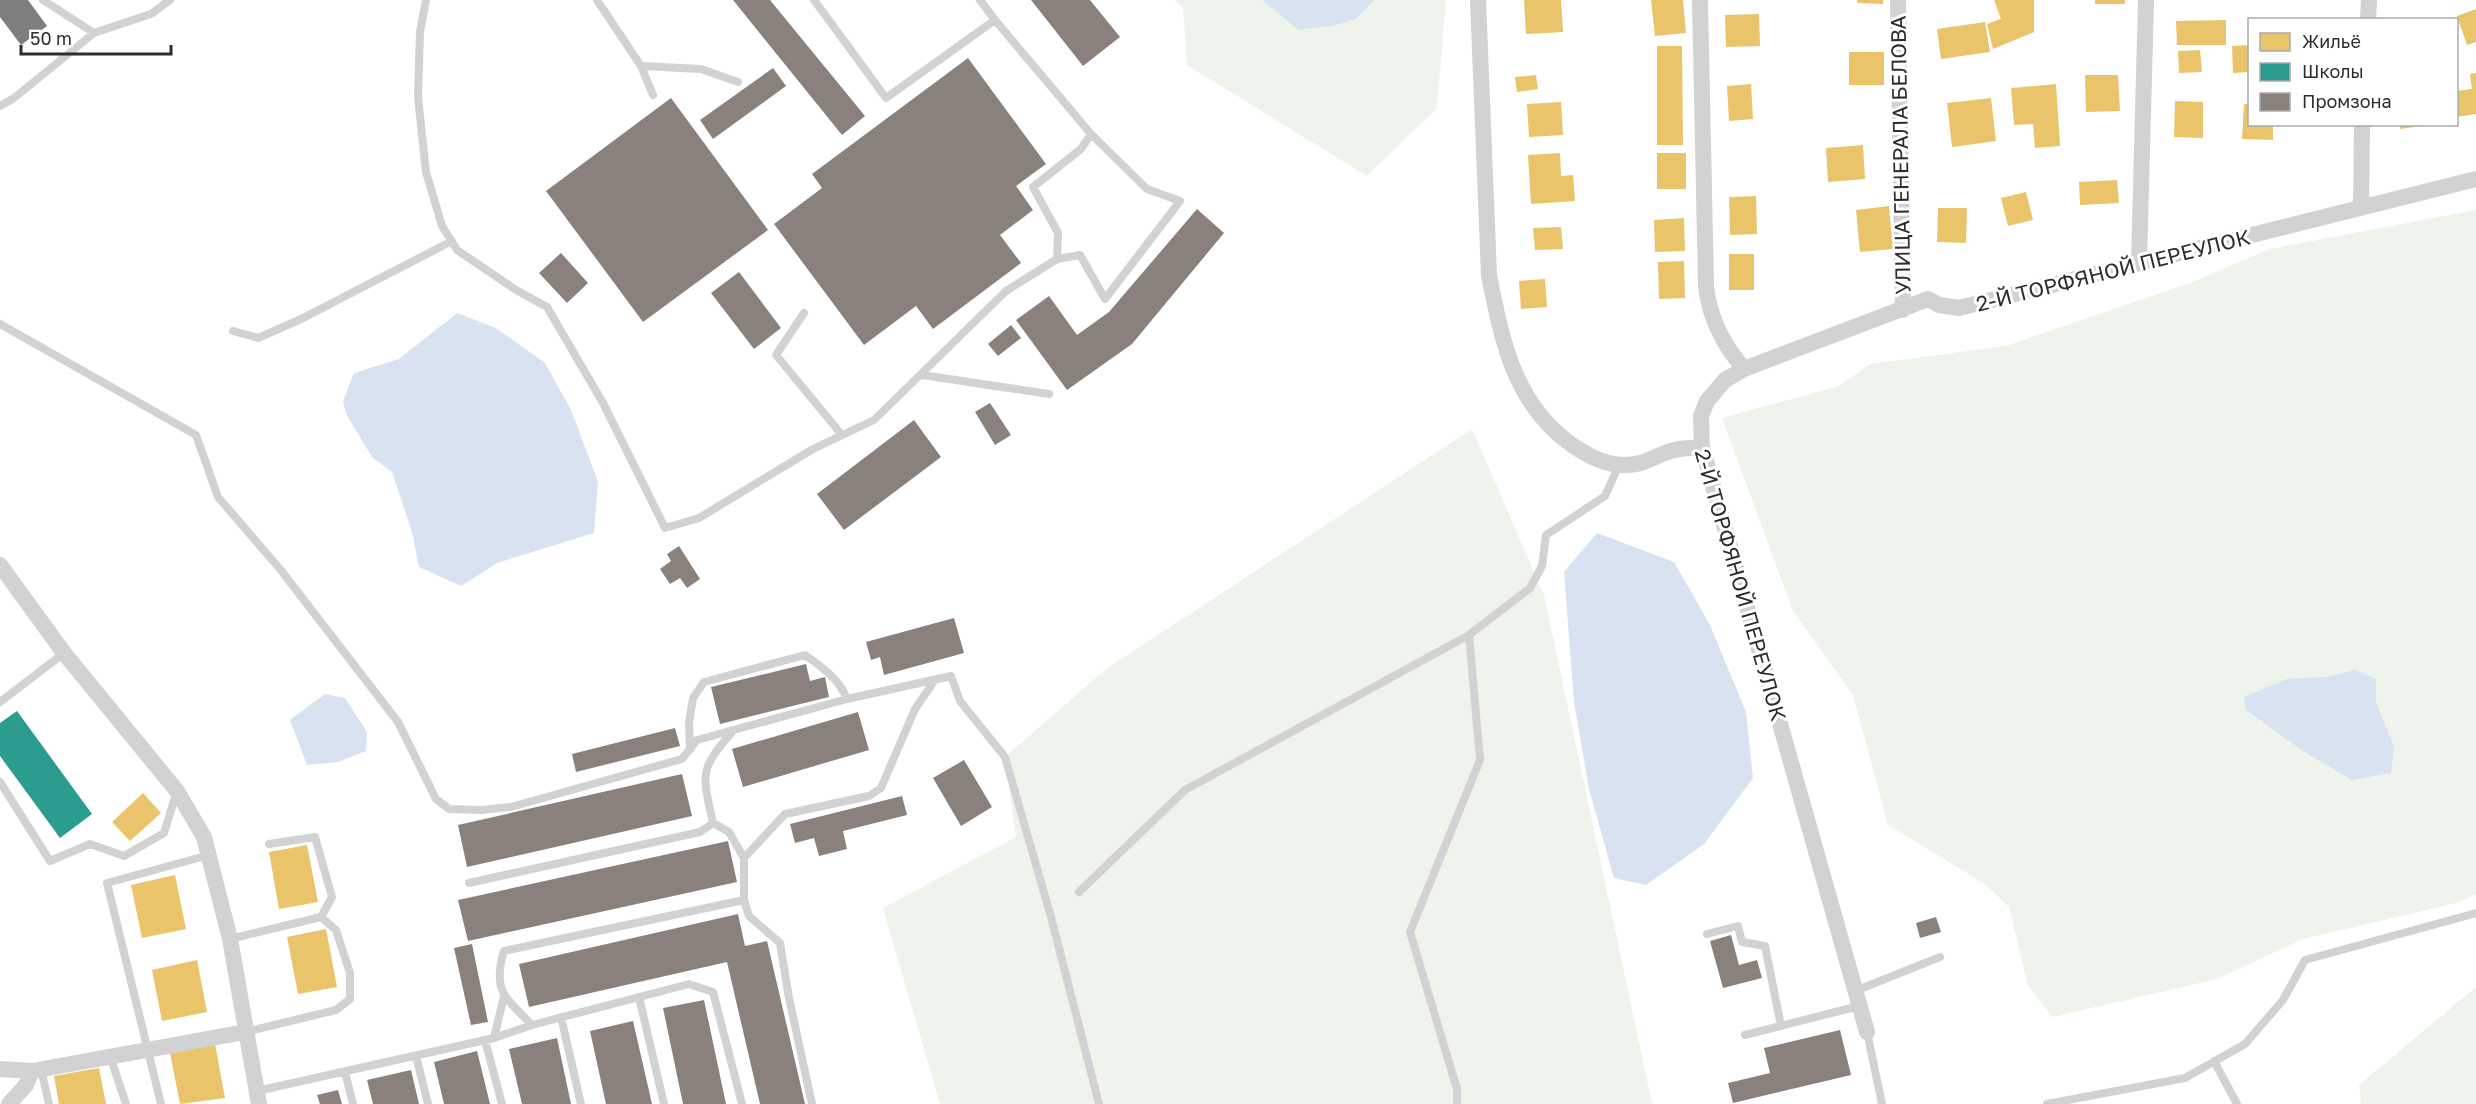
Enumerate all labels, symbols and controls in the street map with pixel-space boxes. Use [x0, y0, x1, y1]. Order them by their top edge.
street label: УЛИЦА ГЕНЕРАЛА БЕЛОВА [1885, 15, 1915, 295]
scale bar [21, 18, 171, 56]
legend [2248, 18, 2458, 126]
text: 50 m [30, 27, 72, 49]
text: Жильё [2302, 30, 2361, 52]
text: Школы [2302, 60, 2364, 82]
text: Промзона [2302, 90, 2392, 112]
street label: 2-Й ТОРФЯНОЙ ПЕРЕУЛОК [1973, 223, 2253, 317]
street label: 2-Й ТОРФЯНОЙ ПЕРЕУЛОК [1690, 446, 1792, 724]

